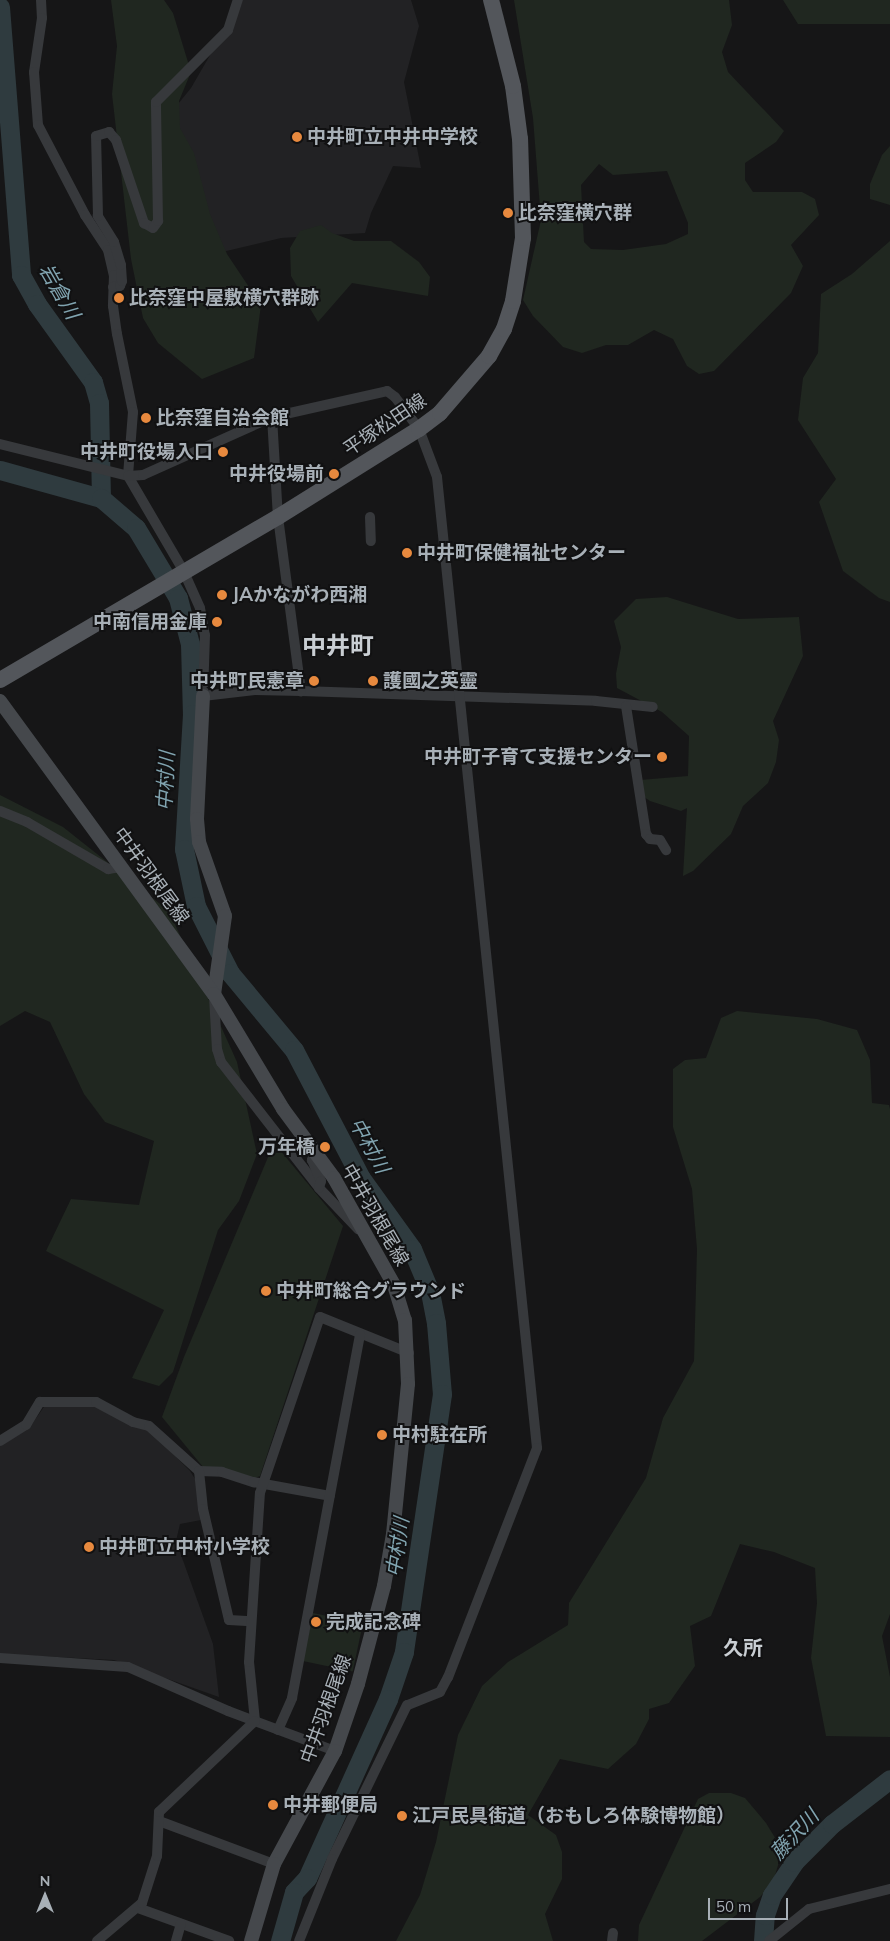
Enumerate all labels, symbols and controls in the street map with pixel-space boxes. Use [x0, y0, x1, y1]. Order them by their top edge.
place label: 中井町立中井中学校 [307, 126, 478, 148]
marker: 中井町立中井中学校 [291, 131, 303, 143]
place label: 比奈窪横穴群 [518, 202, 632, 224]
marker: 比奈窪横穴群 [502, 207, 514, 219]
water label: 岩倉川 [35, 259, 85, 323]
place label: 比奈窪中屋敷横穴群跡 [129, 287, 319, 309]
marker: 比奈窪中屋敷横穴群跡 [113, 292, 125, 304]
street label: 平塚松田線 [339, 389, 431, 461]
place label: 比奈窪自治会館 [156, 407, 289, 429]
marker: 比奈窪自治会館 [140, 412, 152, 424]
place label: 中井町役場入口 [80, 441, 213, 463]
marker: 中井町役場入口 [217, 446, 229, 458]
place label: 中井役場前 [229, 463, 324, 485]
marker: 中井役場前 [328, 468, 340, 480]
place label: 中井町保健福祉センター [417, 542, 626, 564]
marker: 中井町保健福祉センター [401, 547, 413, 559]
place label: JAかながわ西湘 [232, 584, 367, 606]
marker: JAかながわ西湘 [216, 589, 228, 601]
place label: 中南信用金庫 [93, 611, 207, 633]
marker: 中南信用金庫 [211, 616, 223, 628]
district label: 中井町 [302, 632, 374, 660]
place label: 中井町民憲章 [190, 670, 304, 692]
place label: 護國之英靈 [383, 670, 478, 692]
marker: 中井町民憲章 [308, 675, 320, 687]
marker: 護國之英靈 [367, 675, 379, 687]
place label: 中井町子育て支援センター [424, 746, 652, 768]
water label: 中村川 [151, 750, 179, 812]
marker: 中井町子育て支援センター [656, 751, 668, 763]
street label: 中井羽根尾線 [108, 823, 194, 929]
water label: 中村川 [345, 1113, 395, 1177]
place label: 万年橋 [258, 1136, 315, 1158]
marker: 万年橋 [319, 1141, 331, 1153]
street label: 中井羽根尾線 [337, 1160, 413, 1270]
place label: 中井町総合グラウンド [276, 1280, 466, 1302]
marker: 中井町総合グラウンド [260, 1285, 272, 1297]
place label: 中村駐在所 [392, 1424, 487, 1446]
marker: 中村駐在所 [376, 1429, 388, 1441]
water label: 中村川 [381, 1516, 413, 1578]
place label: 中井町立中村小学校 [99, 1536, 270, 1558]
marker: 中井町立中村小学校 [83, 1541, 95, 1553]
place label: 完成記念碑 [326, 1611, 421, 1633]
marker: 完成記念碑 [310, 1616, 322, 1628]
district label: 久所 [723, 1635, 763, 1659]
street label: 中井羽根尾線 [296, 1652, 356, 1766]
place label: 中井郵便局 [283, 1794, 378, 1816]
marker: 中井郵便局 [267, 1799, 279, 1811]
water label: 藤沢川 [765, 1804, 823, 1864]
place label: 江戸民具街道（おもしろ体験博物館） [412, 1805, 735, 1827]
marker: 江戸民具街道（おもしろ体験博物館） [396, 1810, 408, 1822]
north arrow [20, 1871, 70, 1921]
text: N [40, 1872, 50, 1890]
scale bar [710, 1888, 790, 1920]
text: 50 m [716, 1897, 751, 1916]

